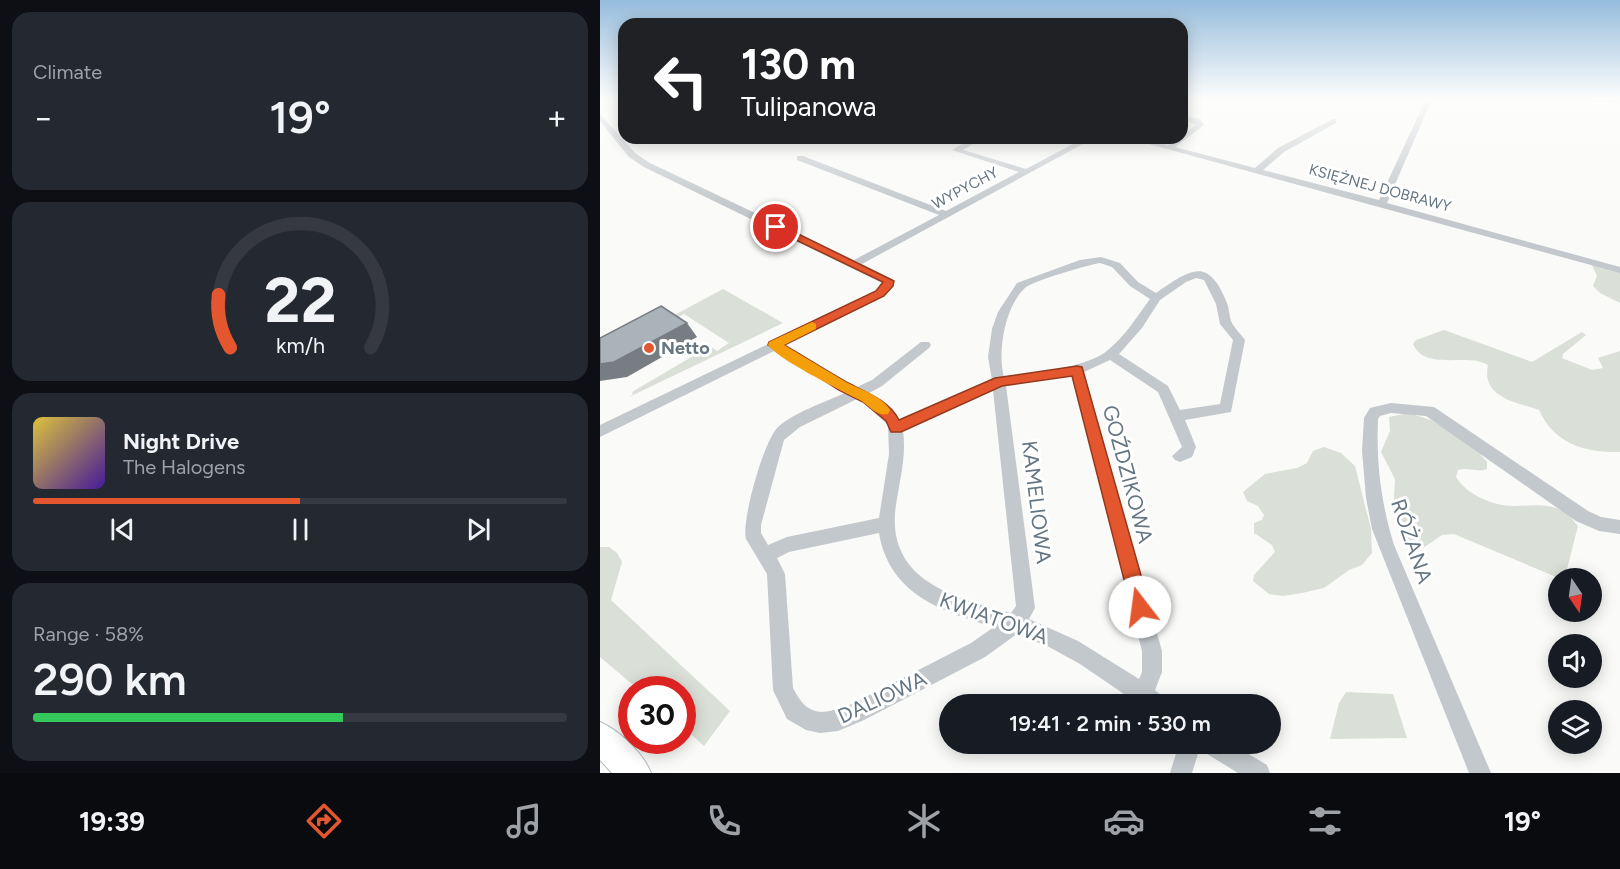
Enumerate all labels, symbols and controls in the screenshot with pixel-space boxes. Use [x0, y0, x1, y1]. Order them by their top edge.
text: 130 m [741, 39, 856, 90]
icon: left [642, 42, 720, 120]
text: Climate [33, 60, 102, 84]
text: 19° [269, 90, 331, 144]
text: Tulipanowa [741, 90, 877, 123]
text: − [33, 98, 54, 137]
text: + [546, 98, 567, 137]
street label: KSIĘŻNEJ DOBRAWY [1307, 160, 1453, 216]
street label: WYPYCHY [929, 163, 1001, 213]
pin [750, 201, 801, 252]
icon: arrive [759, 210, 792, 243]
text: 22 [264, 264, 336, 339]
text: km/h [276, 334, 324, 359]
place label: Netto [661, 337, 710, 359]
marker: Netto [642, 341, 656, 355]
street label: GOŹDZIKOWA [1098, 402, 1158, 546]
text: Night Drive [123, 428, 239, 455]
street label: KAMELIOWA [1017, 439, 1057, 565]
text: The Halogens [123, 455, 245, 479]
street label: RÓŻANA [1386, 496, 1438, 586]
icon: previous [106, 513, 139, 546]
icon: pause [284, 513, 317, 546]
icon: next [462, 513, 495, 546]
north arrow [1548, 568, 1602, 622]
map controls [1548, 568, 1602, 754]
position arrow [1108, 575, 1172, 639]
street label: KWIATOWA [936, 587, 1052, 649]
text: Range · 58% [33, 622, 144, 646]
button: sound [1548, 634, 1602, 688]
text: 290 km [33, 652, 187, 706]
street label: DALIOWA [834, 666, 930, 728]
speed limit sign: 30 [618, 676, 696, 754]
button: layers [1548, 700, 1602, 754]
text: 19:41 · 2 min · 530 m [1009, 710, 1211, 737]
icon: directions [303, 800, 345, 842]
icon: music [503, 800, 545, 842]
icon: phone [703, 800, 745, 842]
icon: climate [903, 800, 945, 842]
icon: car [1103, 800, 1145, 842]
icon: filters [1304, 800, 1346, 842]
text: 19:39 [79, 805, 145, 838]
text: 19° [1504, 805, 1541, 838]

